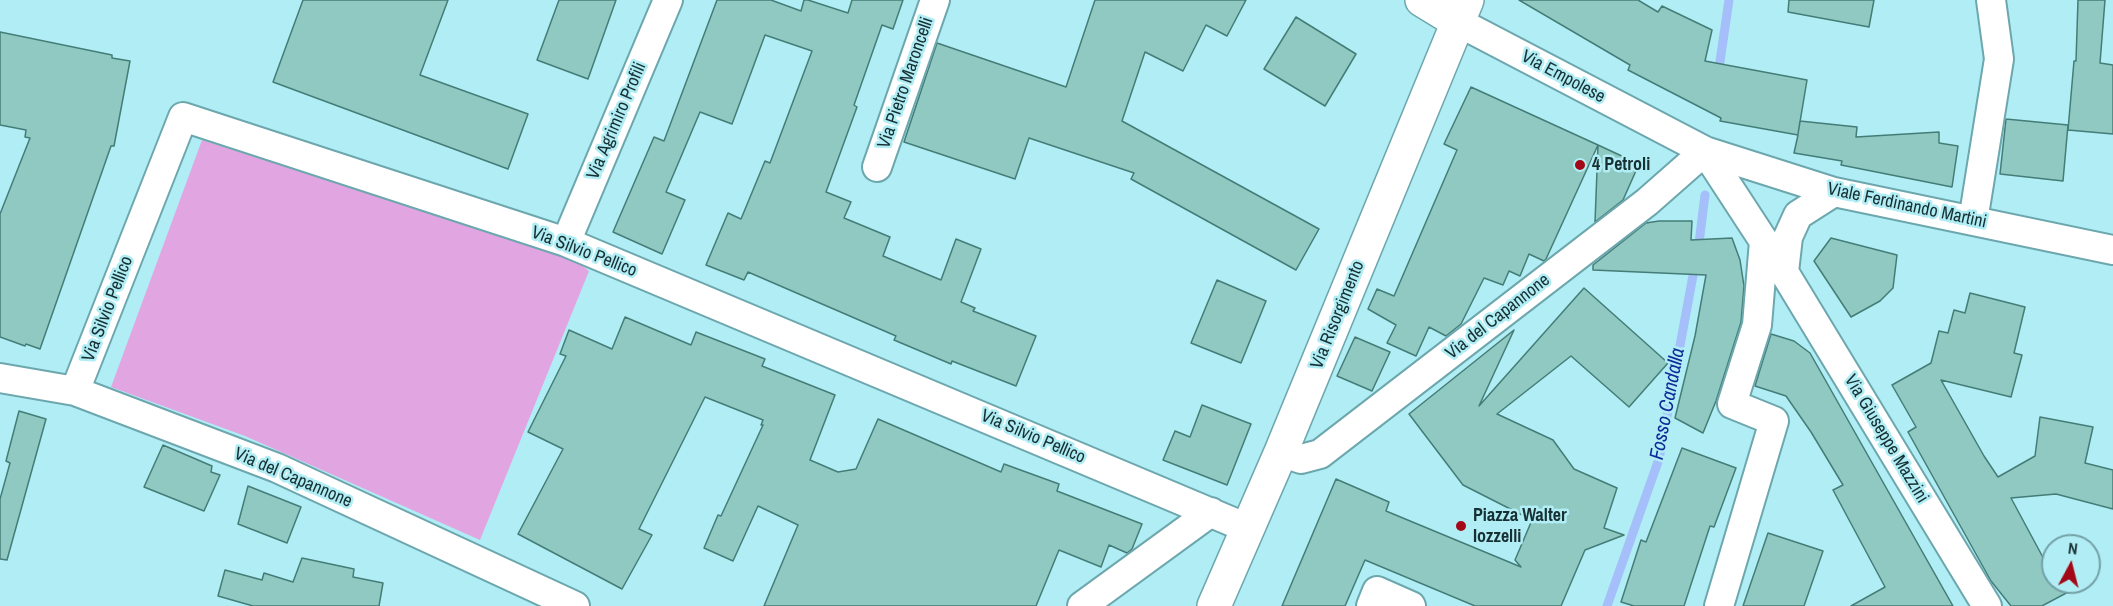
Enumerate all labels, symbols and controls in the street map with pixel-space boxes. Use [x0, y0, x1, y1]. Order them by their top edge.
street label: Via Pietro Maroncelli [873, 14, 939, 152]
street label: Via Empolese [1517, 46, 1609, 108]
street label: Via Agrimiro Profili [583, 59, 651, 183]
place label: 4 Petroli [1592, 154, 1650, 176]
marker: 4 Petroli [1573, 158, 1587, 172]
street label: Viale Ferdinando Martini [1825, 179, 1989, 233]
street label: Via Silvio Pellico [528, 222, 640, 282]
street label: Via Silvio Pellico [78, 253, 138, 365]
street label: Via Risorgimento [1307, 258, 1369, 372]
street label: Via del Capannone [1442, 270, 1554, 364]
water label: Fosso Candalla [1645, 346, 1691, 462]
street label: Via Giuseppe Mazzini [1839, 371, 1933, 507]
street label: Via Silvio Pellico [978, 405, 1088, 469]
street label: Via del Capannone [231, 443, 355, 513]
place label: Piazza Walter Iozzelli [1473, 505, 1567, 548]
marker: Piazza Walter Iozzelli [1454, 519, 1468, 533]
north arrow [2041, 534, 2101, 594]
text: N [2067, 537, 2079, 560]

